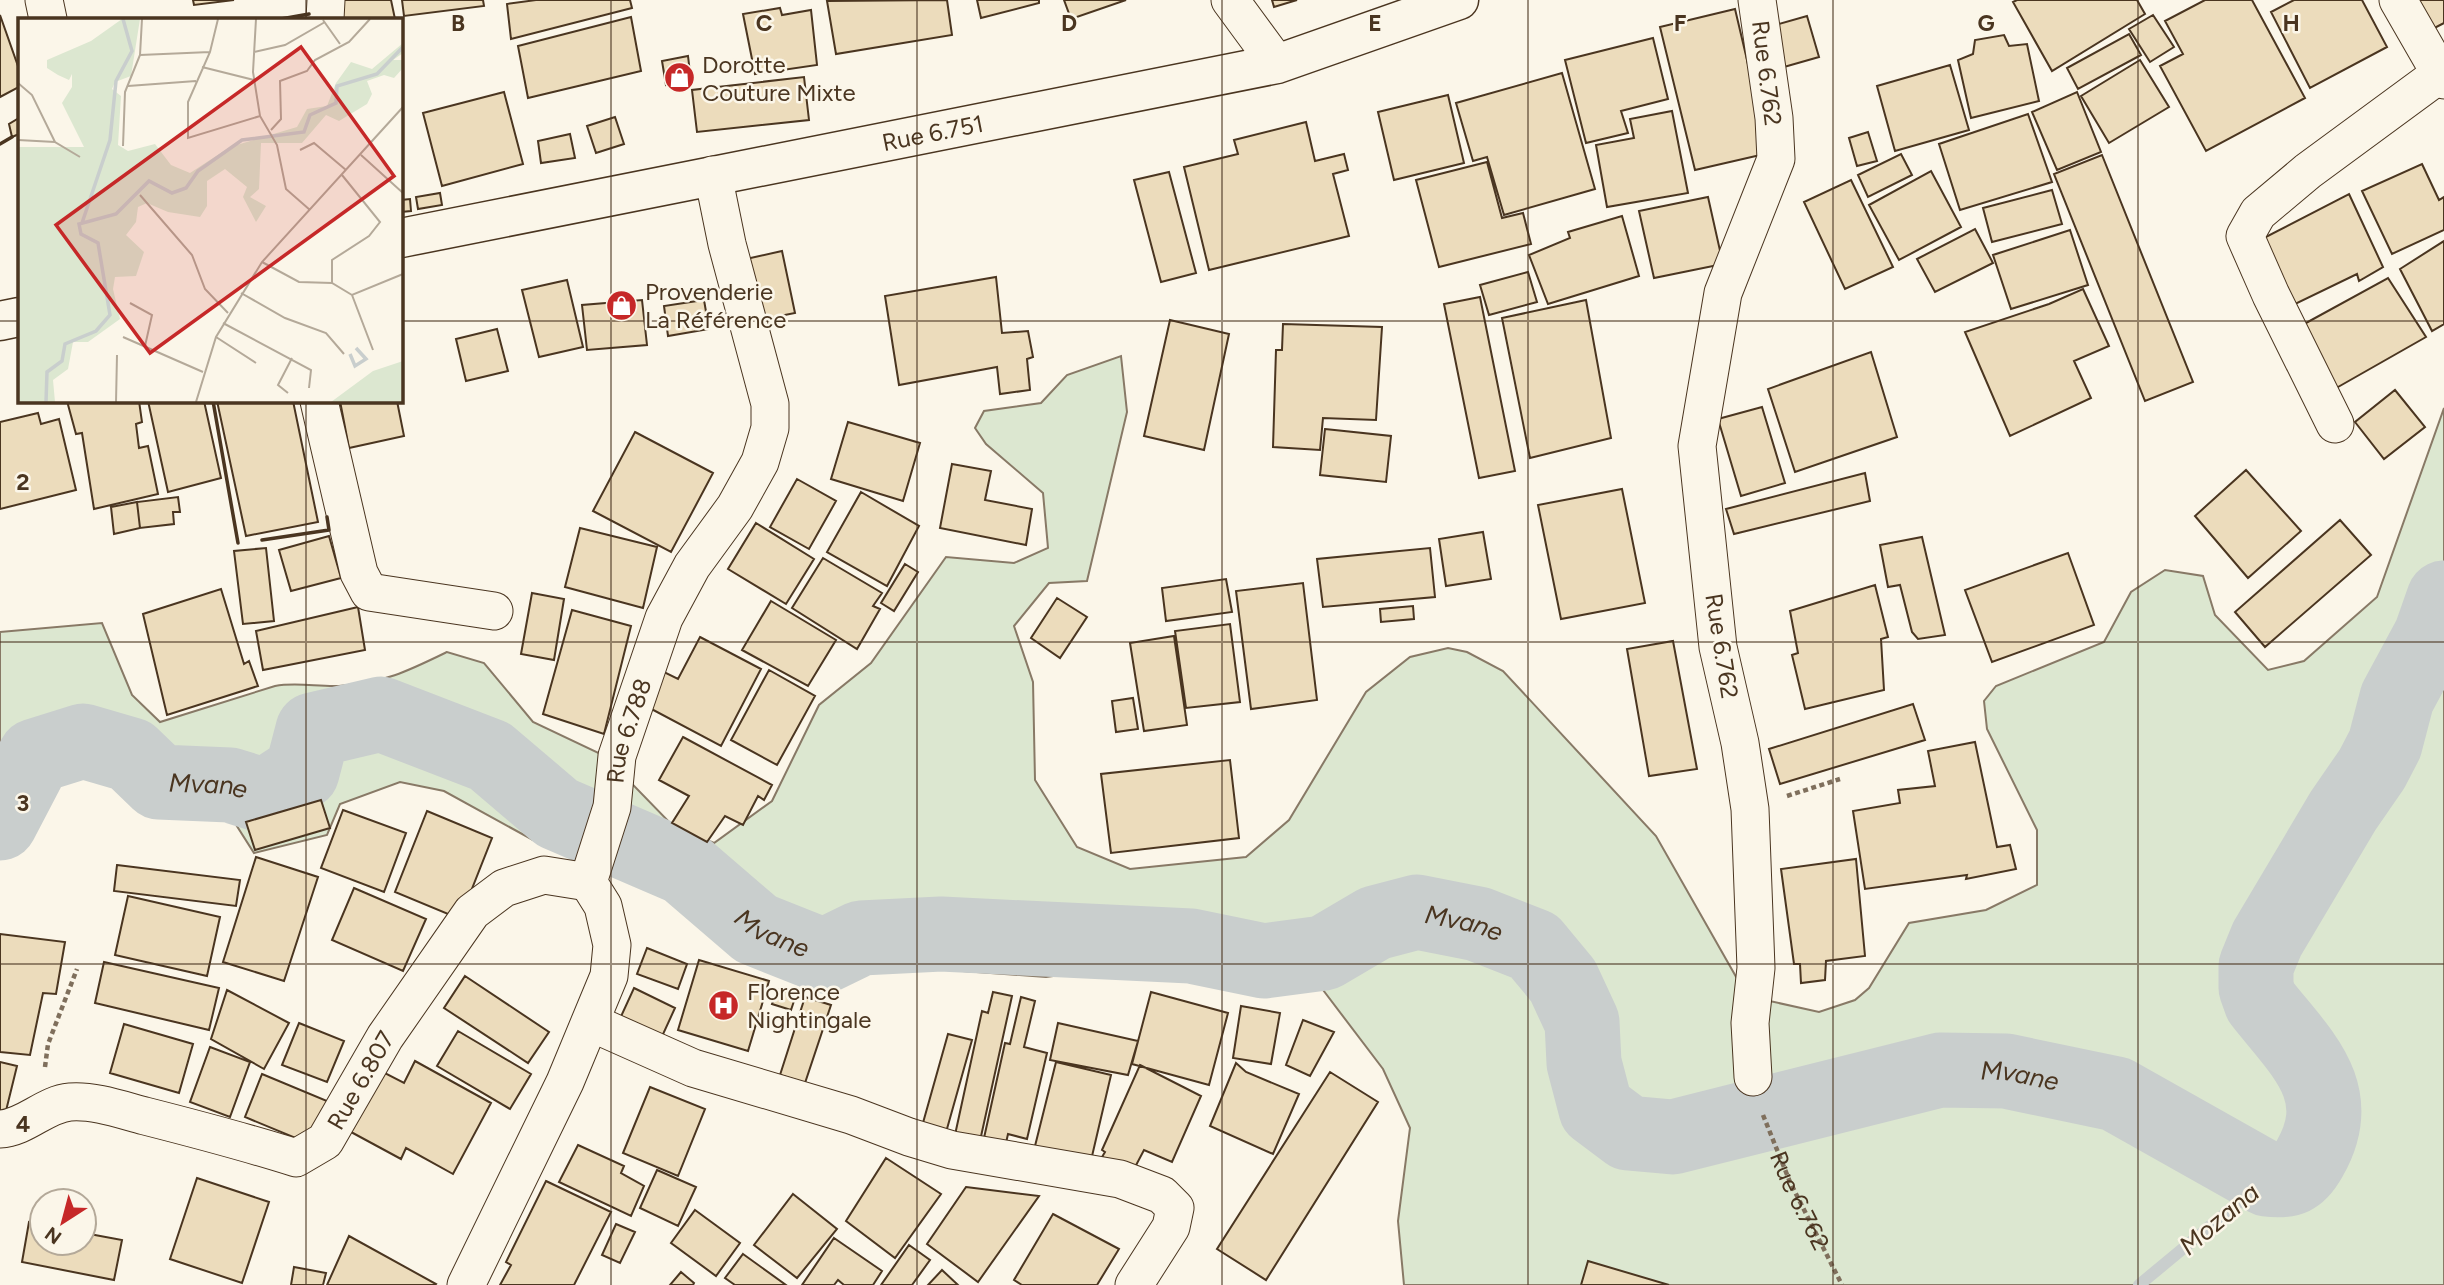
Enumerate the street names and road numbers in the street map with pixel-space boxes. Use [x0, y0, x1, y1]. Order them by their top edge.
street label: Rue 6.762 [1746, 19, 1788, 127]
street label: Rue 6.751 [879, 108, 986, 157]
street label: Rue 6.762 [1699, 591, 1745, 701]
street label: Rue 6.788 [600, 675, 657, 785]
street label: Rue 6.807 [320, 1026, 400, 1135]
street label: Rue 6.762 [1765, 1147, 1836, 1254]

